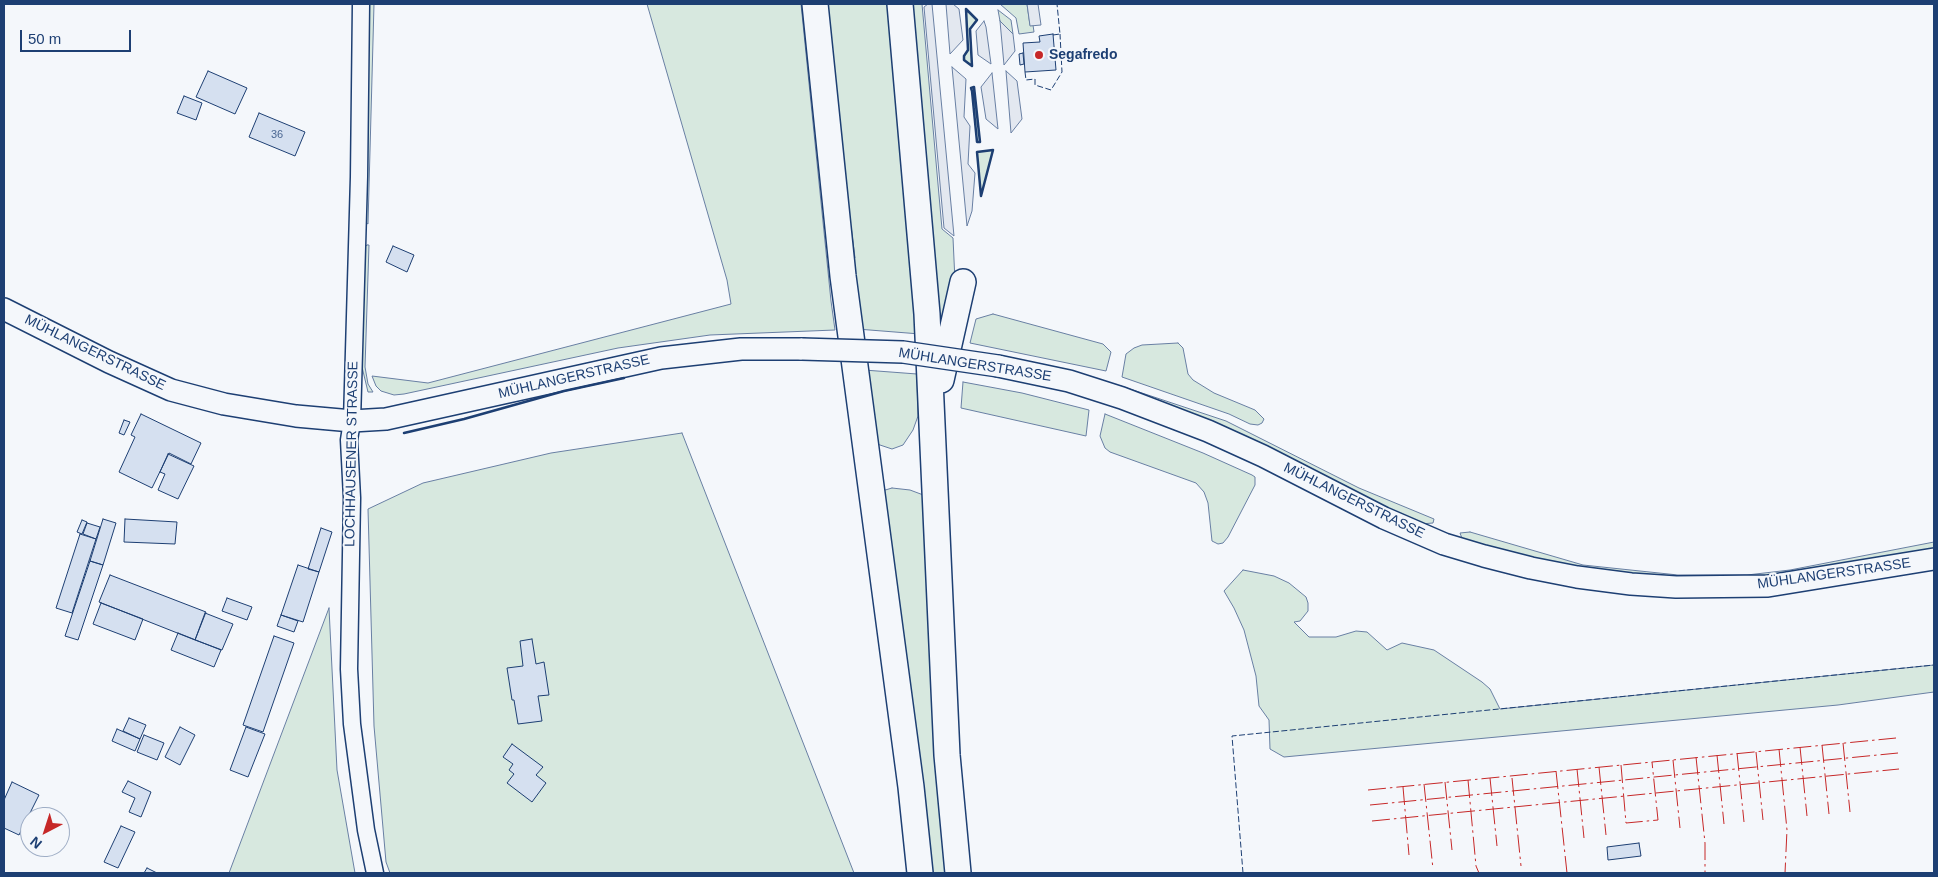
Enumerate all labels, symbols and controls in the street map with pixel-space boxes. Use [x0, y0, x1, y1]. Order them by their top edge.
scale bar [22, 20, 134, 52]
text: 50 m [28, 30, 61, 47]
place label: Segafredo [1049, 47, 1117, 63]
marker: Segafredo [1033, 49, 1045, 61]
house number: 36 [271, 128, 283, 142]
street label: MÜHLANGERSTRASSE [22, 312, 168, 394]
street label: MÜHLANGERSTRASSE [897, 345, 1053, 385]
street label: MÜHLANGERSTRASSE [497, 351, 651, 403]
street label: LOCHHAUSENER STRASSE [342, 361, 362, 547]
street label: MÜHLANGERSTRASSE [1281, 460, 1427, 542]
street label: MÜHLANGERSTRASSE [1756, 555, 1912, 593]
north arrow [20, 807, 70, 857]
text: N [27, 833, 45, 852]

